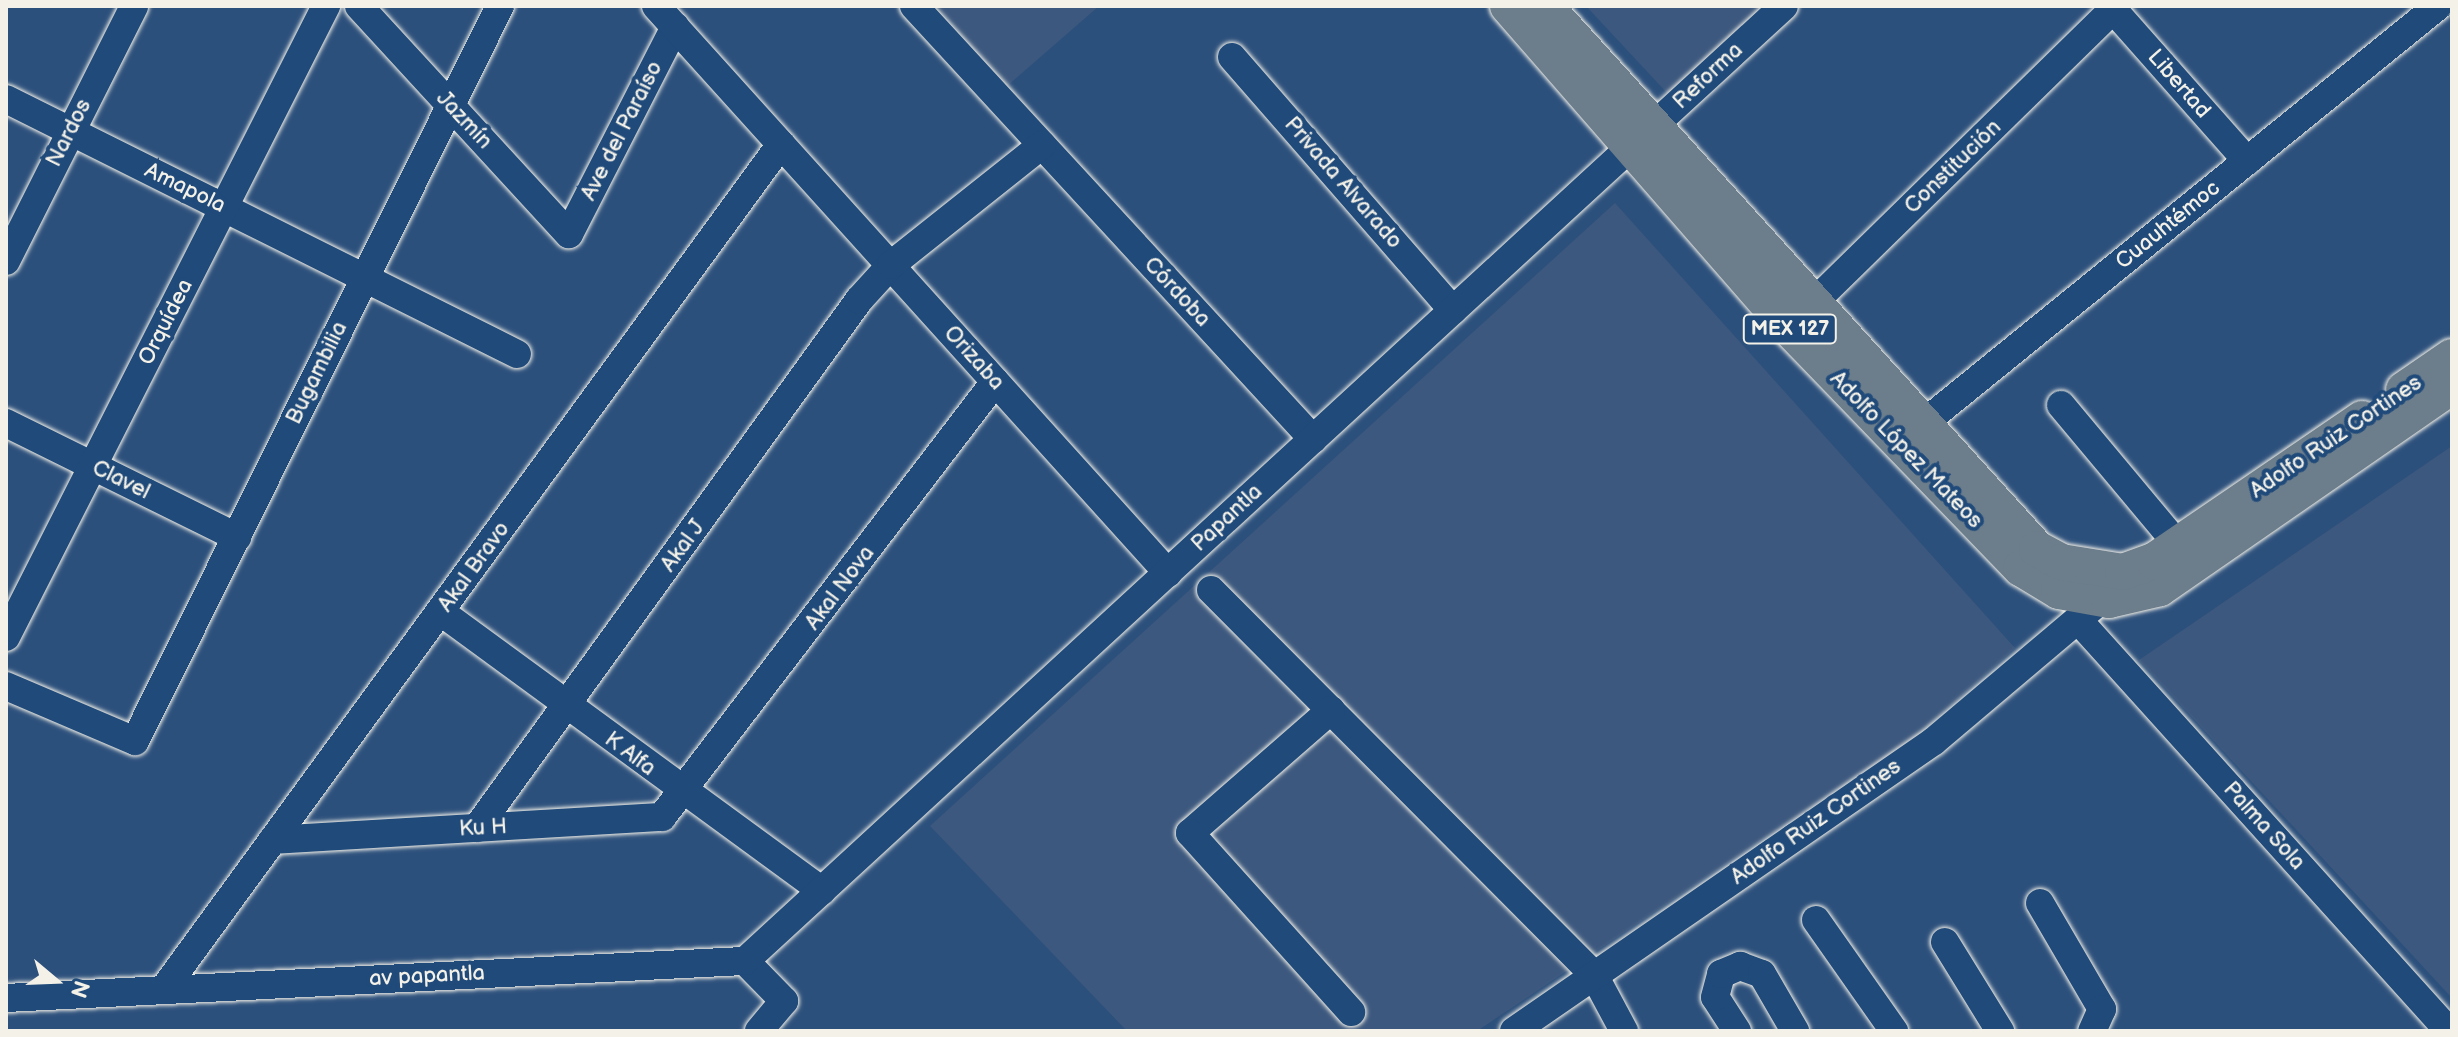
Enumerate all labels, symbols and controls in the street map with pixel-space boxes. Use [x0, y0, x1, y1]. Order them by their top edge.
street label: Reforma [1668, 37, 1748, 115]
street label: Libertad [2142, 44, 2216, 124]
street label: Ave del Paraíso [576, 57, 668, 205]
street label: Jazmín [431, 85, 497, 155]
street label: Nardos [41, 95, 97, 171]
street label: Privada Alvarado [1279, 112, 1407, 254]
street label: Constitución [1899, 114, 2007, 220]
street label: Amapola [140, 157, 230, 219]
street label: Cuauhtémoc [2111, 175, 2225, 275]
street label: Córdoba [1138, 252, 1216, 332]
street label: Orquídea [133, 275, 199, 369]
road number: MEX 127 [1742, 313, 1838, 345]
street label: Bugambilia [281, 317, 353, 429]
street label: Orizaba [938, 320, 1010, 396]
street label: Adolfo López Mateos [1824, 366, 1988, 534]
street label: Adolfo Ruiz Cortines [2245, 370, 2427, 504]
street label: Clavel [88, 455, 154, 505]
street label: Papantla [1186, 479, 1268, 557]
street label: Akal J [655, 514, 711, 578]
street label: Akal Bravo [432, 517, 516, 617]
street label: Akal Nova [800, 541, 880, 635]
street label: K Alfa [599, 726, 661, 782]
street label: Adolfo Ruiz Cortines [1726, 753, 1906, 891]
street label: Palma Sola [2217, 776, 2311, 876]
street label: Ku H [458, 814, 508, 842]
north arrow [16, 941, 96, 1021]
street label: av papantla [369, 960, 485, 992]
text: N [64, 977, 95, 1001]

